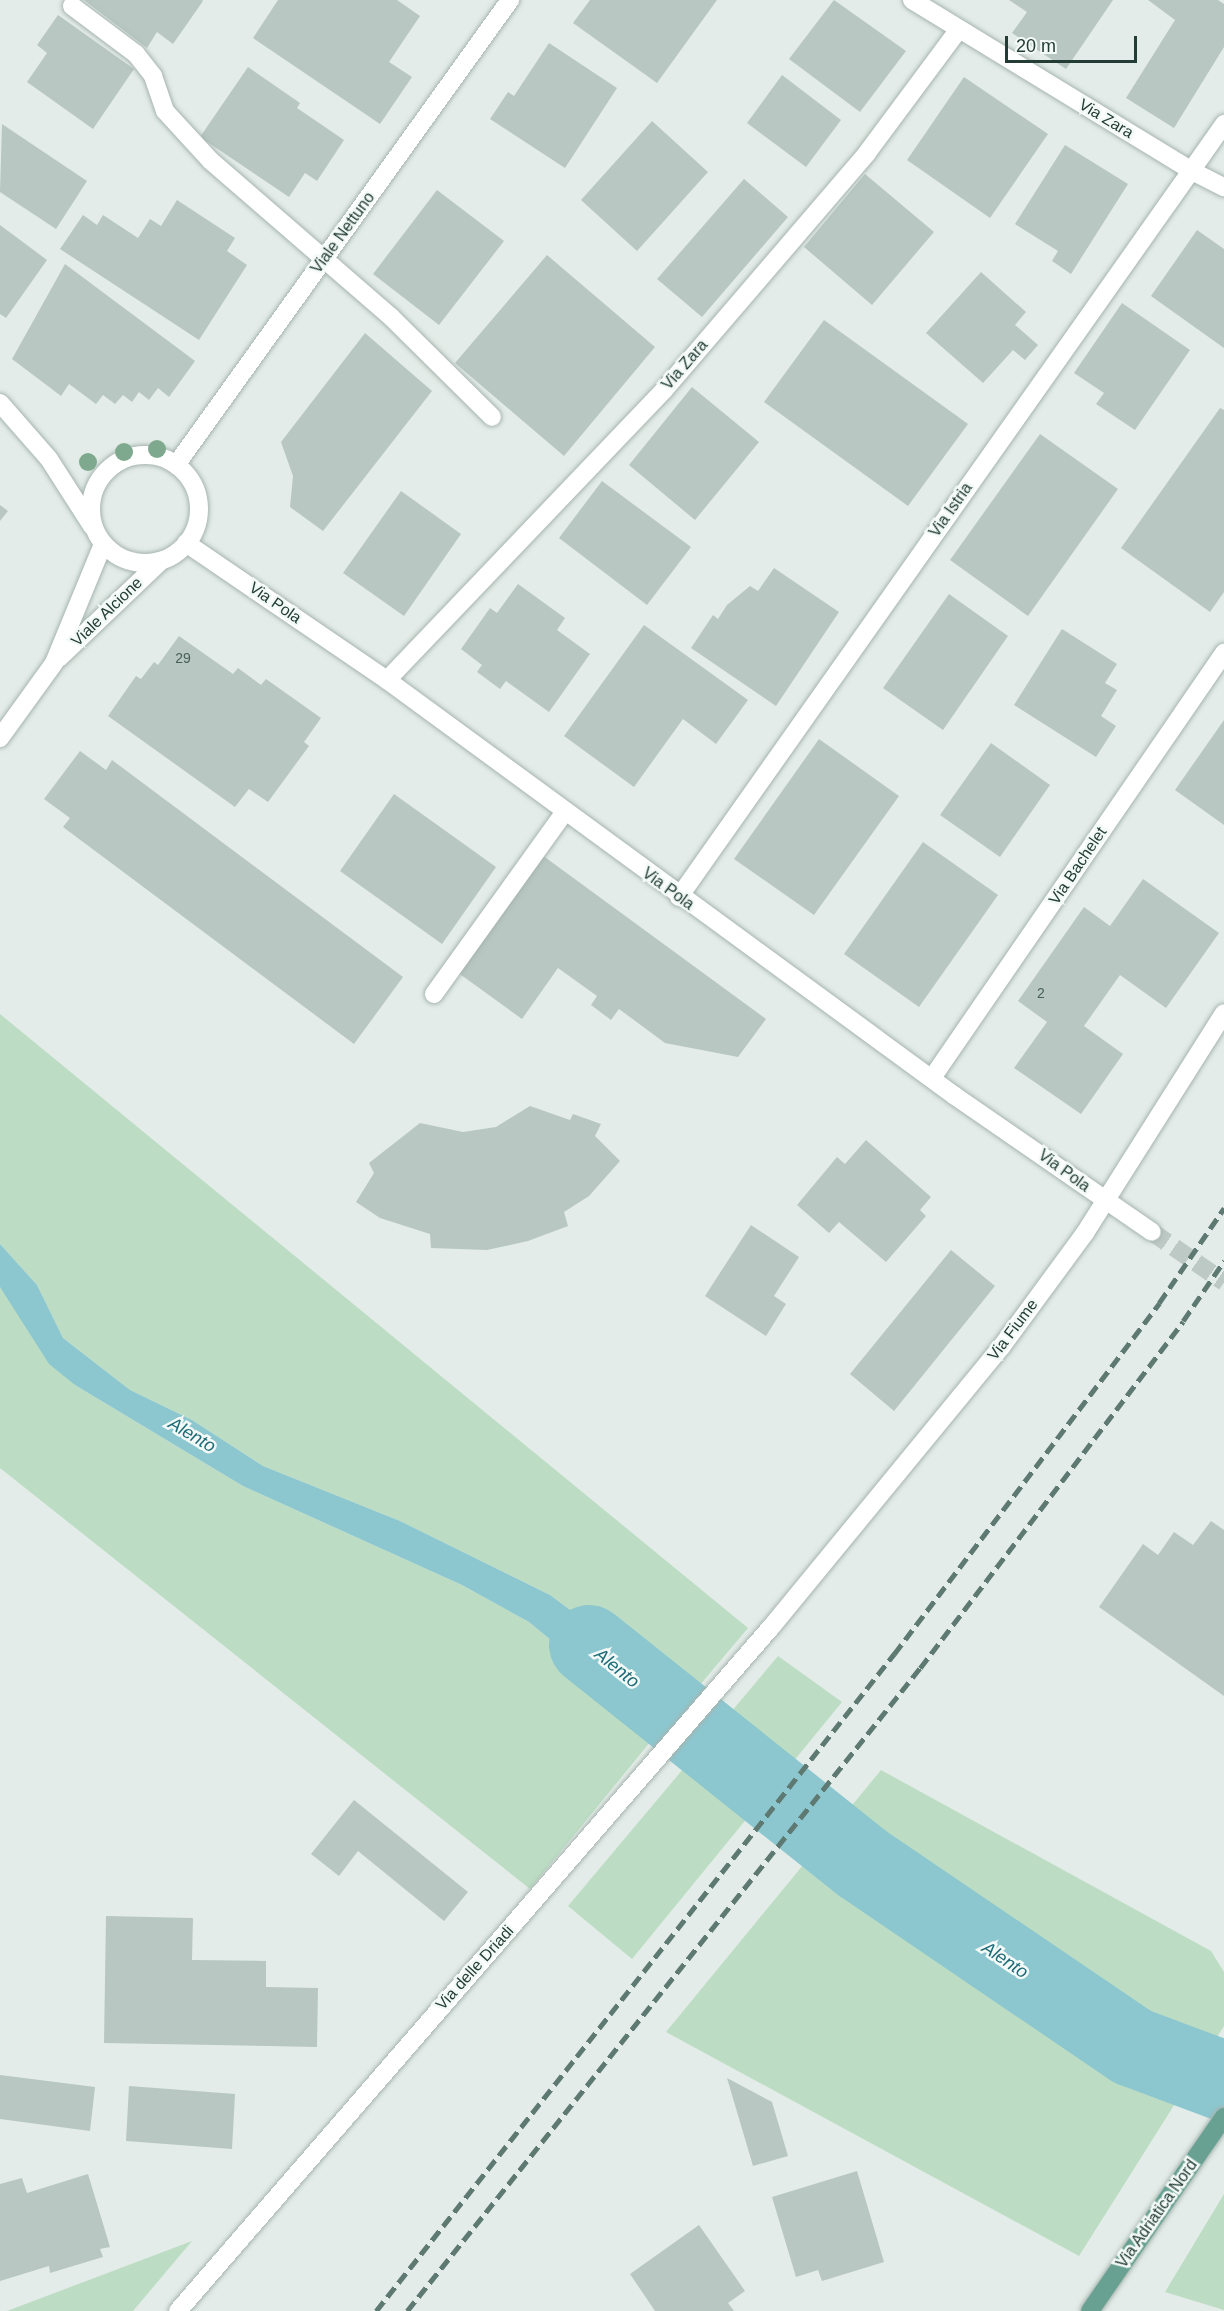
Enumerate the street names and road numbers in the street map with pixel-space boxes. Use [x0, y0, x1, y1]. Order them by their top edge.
street label: Via Zara [1075, 95, 1137, 143]
street label: Viale Nettuno [307, 189, 379, 277]
street label: Via Zara [658, 336, 712, 394]
street label: Via Istria [925, 479, 977, 541]
street label: Viale Alcione [67, 573, 147, 651]
street label: Via Pola [245, 578, 305, 628]
street label: Via Bachelet [1045, 824, 1111, 908]
street label: Via Pola [638, 864, 698, 914]
street label: Via Pola [1034, 1146, 1094, 1196]
street label: Via Fiume [984, 1296, 1042, 1364]
street label: Via delle Driadi [432, 1922, 518, 2014]
street label: Via Adriatica Nord [1112, 2156, 1202, 2272]

